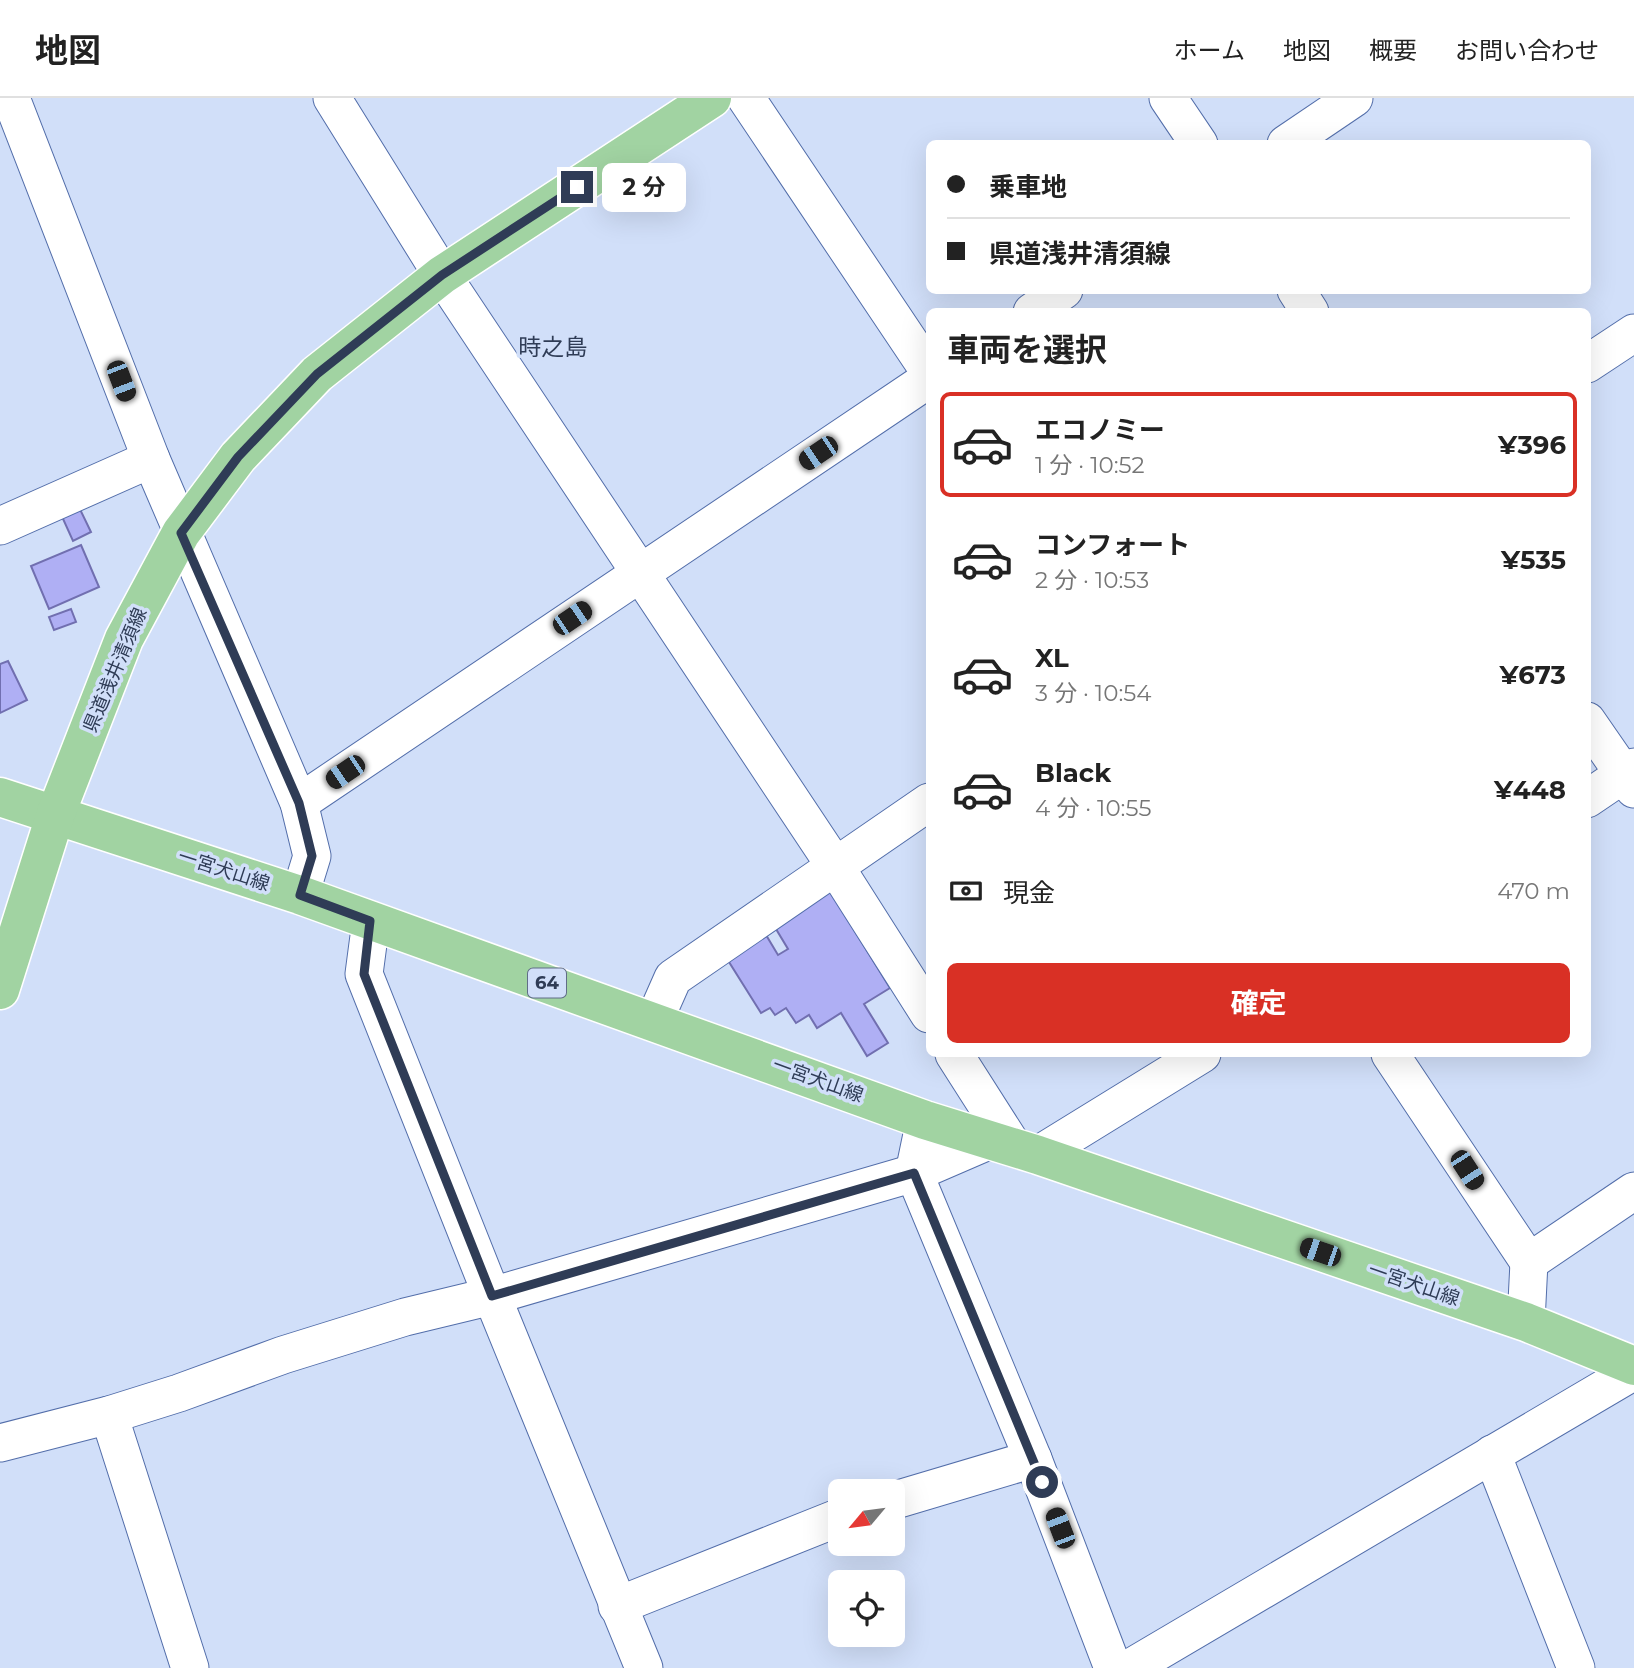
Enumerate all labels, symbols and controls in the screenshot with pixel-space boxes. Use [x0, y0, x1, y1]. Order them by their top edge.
text: 地図 [35, 30, 101, 70]
text: ホーム [1174, 36, 1245, 65]
text: 地図 [1283, 36, 1331, 65]
text: 概要 [1369, 36, 1417, 65]
text: お問い合わせ [1455, 36, 1599, 65]
callout: 2 分 [602, 162, 686, 212]
route end [561, 171, 593, 203]
text: 乗車地 [989, 171, 1067, 203]
text: 2 分 [622, 173, 666, 201]
text: 県道浅井清須線 [989, 238, 1171, 270]
text: 車両を選択 [947, 330, 1107, 369]
district label: 時之島 [519, 333, 588, 361]
car [104, 358, 139, 404]
icon: car [951, 413, 1014, 476]
text: エコノミー [1035, 414, 1165, 446]
text: ¥396 [1498, 429, 1566, 461]
car [795, 433, 842, 473]
text: 1 分 · 10:52 [1035, 451, 1145, 479]
icon: car [951, 528, 1014, 591]
text: コンフォート [1035, 529, 1190, 561]
text: ¥535 [1501, 544, 1566, 576]
text: 2 分 · 10:53 [1035, 566, 1149, 594]
car [549, 598, 596, 638]
street label: 県道浅井清須線 [78, 604, 152, 736]
text: XL [1035, 642, 1069, 674]
icon: car [951, 643, 1014, 706]
text: ¥673 [1499, 659, 1566, 691]
text: 3 分 · 10:54 [1035, 679, 1151, 707]
car [322, 752, 369, 792]
text: Black [1035, 757, 1111, 789]
icon: car [951, 758, 1014, 821]
text: ¥448 [1494, 774, 1566, 806]
text: 4 分 · 10:55 [1035, 794, 1151, 822]
street label: 一宮犬山線 [175, 844, 273, 896]
icon: cash [947, 872, 985, 910]
text: 現金 [1003, 877, 1055, 909]
text: 470 m [1497, 877, 1570, 905]
button: 確定 [947, 963, 1570, 1043]
road number: 64 [528, 968, 566, 998]
street label: 一宮犬山線 [769, 1053, 867, 1107]
car [1447, 1147, 1488, 1193]
car [1297, 1235, 1344, 1269]
street label: 一宮犬山線 [1365, 1258, 1463, 1310]
route start [1026, 1466, 1058, 1498]
north arrow [828, 1479, 905, 1556]
map controls [828, 1479, 905, 1647]
car [1043, 1505, 1078, 1551]
button: locate [828, 1570, 905, 1647]

